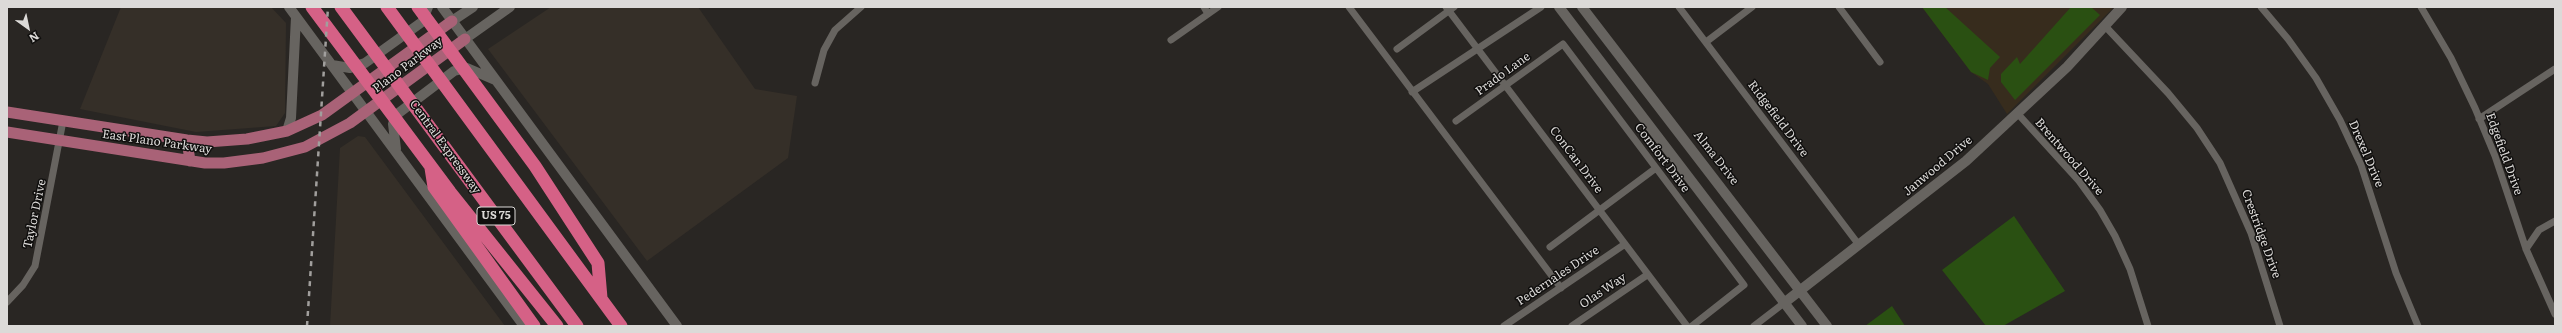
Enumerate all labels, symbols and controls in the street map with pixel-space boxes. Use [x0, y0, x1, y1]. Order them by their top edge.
north arrow [8, 8, 48, 48]
text: N [26, 29, 43, 47]
street label: Plano Parkway [370, 34, 446, 96]
street label: Prado Lane [1473, 49, 1533, 99]
street label: Ridgefield Drive [1745, 78, 1811, 160]
street label: Central Expressway [406, 97, 484, 197]
street label: Edgefield Drive [2482, 111, 2526, 197]
street label: Brentwood Drive [2032, 116, 2106, 198]
street label: Drexel Drive [2345, 118, 2387, 190]
street label: Comfort Drive [1631, 121, 1693, 195]
street label: ConCan Drive [1546, 124, 1606, 196]
street label: East Plano Parkway [101, 127, 213, 157]
street label: Alma Drive [1690, 128, 1742, 188]
street label: Janwood Drive [1901, 133, 1975, 199]
street label: Taylor Drive [21, 178, 49, 250]
street label: Crestridge Drive [2238, 188, 2284, 280]
road number: US 75 [477, 207, 515, 225]
street label: Pedernales Drive [1514, 243, 1602, 309]
street label: Olas Way [1577, 270, 1629, 312]

